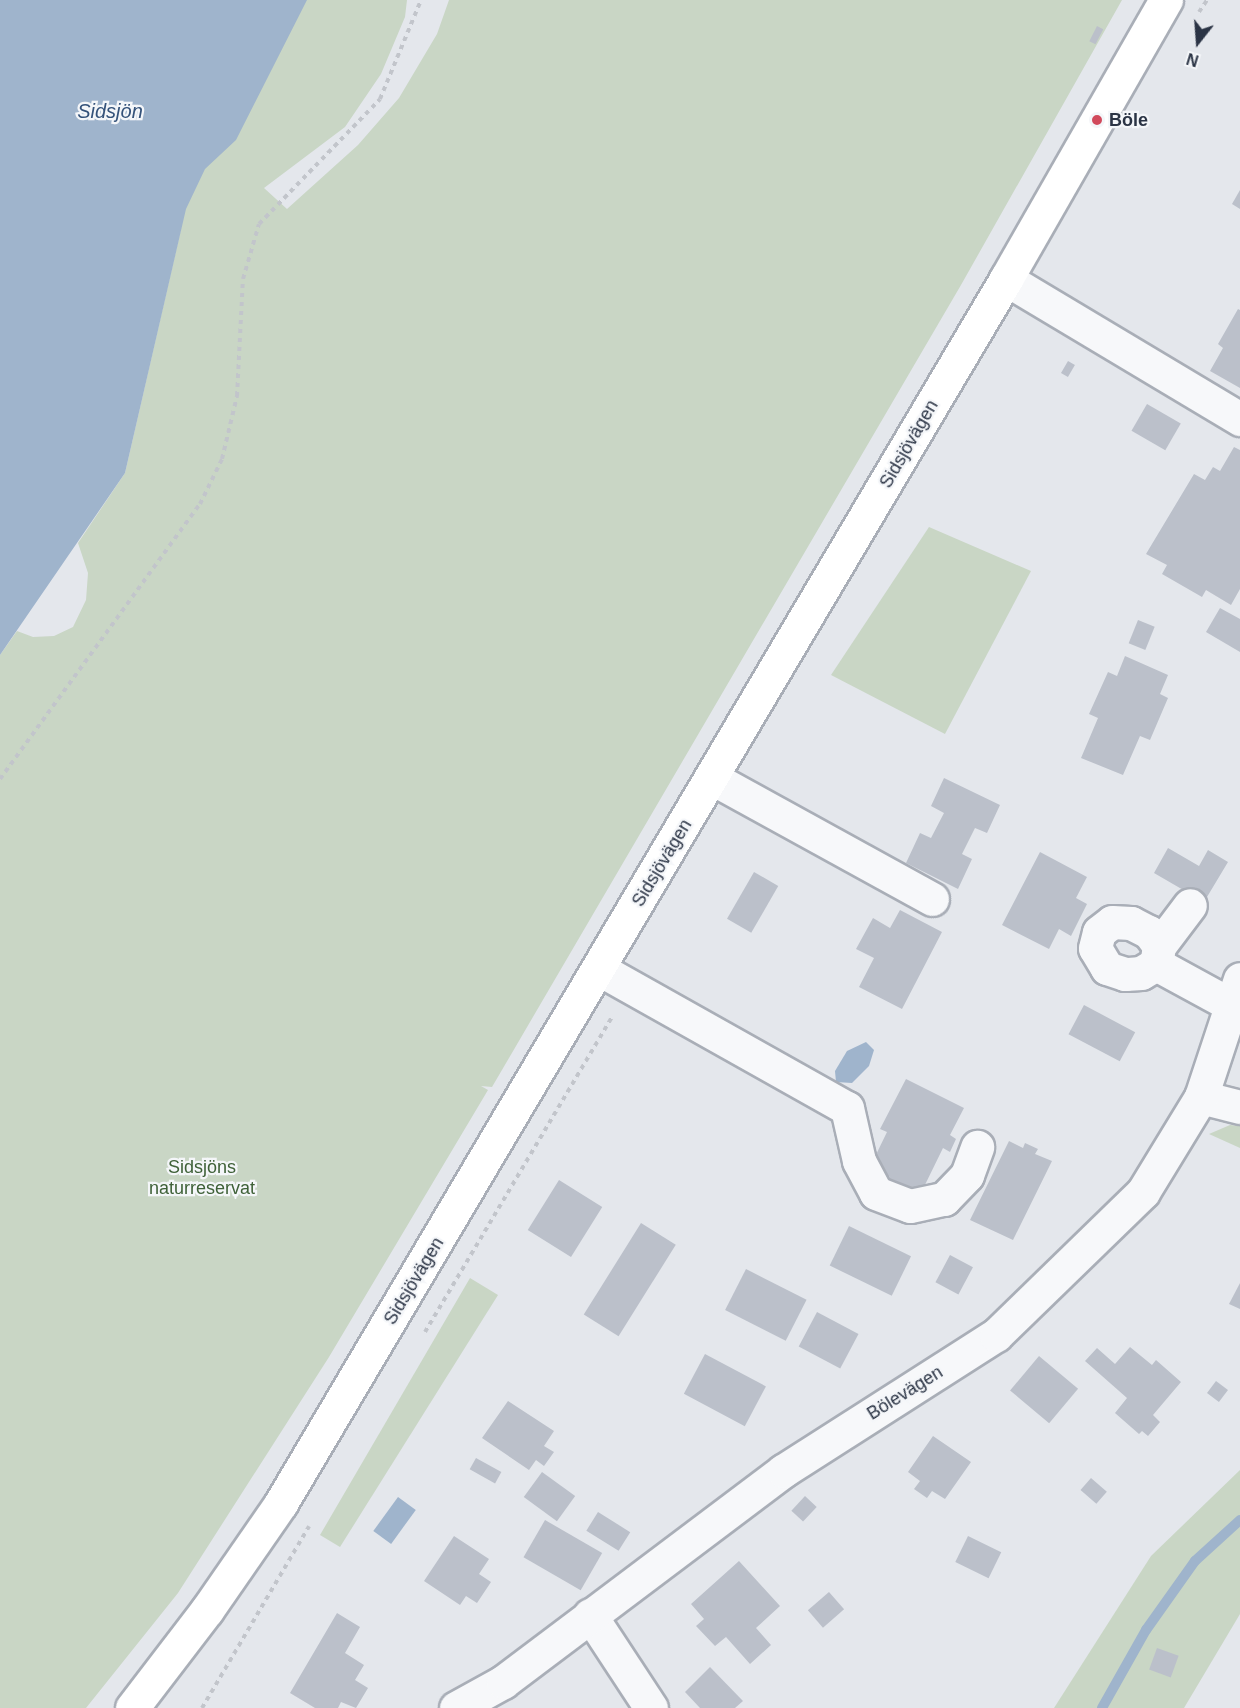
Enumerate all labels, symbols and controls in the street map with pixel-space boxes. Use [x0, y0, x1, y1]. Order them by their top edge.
north arrow [1168, 12, 1228, 72]
text: N [1185, 50, 1201, 70]
water label: Sidsjön [77, 99, 143, 123]
place label: Böle [1109, 109, 1148, 131]
marker: Böle [1090, 113, 1104, 127]
street label: Sidsjövägen [875, 396, 943, 492]
street label: Sidsjövägen [627, 815, 697, 911]
park label: Sidsjöns naturreservat [149, 1157, 255, 1200]
street label: Sidsjövägen [379, 1233, 449, 1329]
street label: Bölevägen [863, 1361, 947, 1425]

